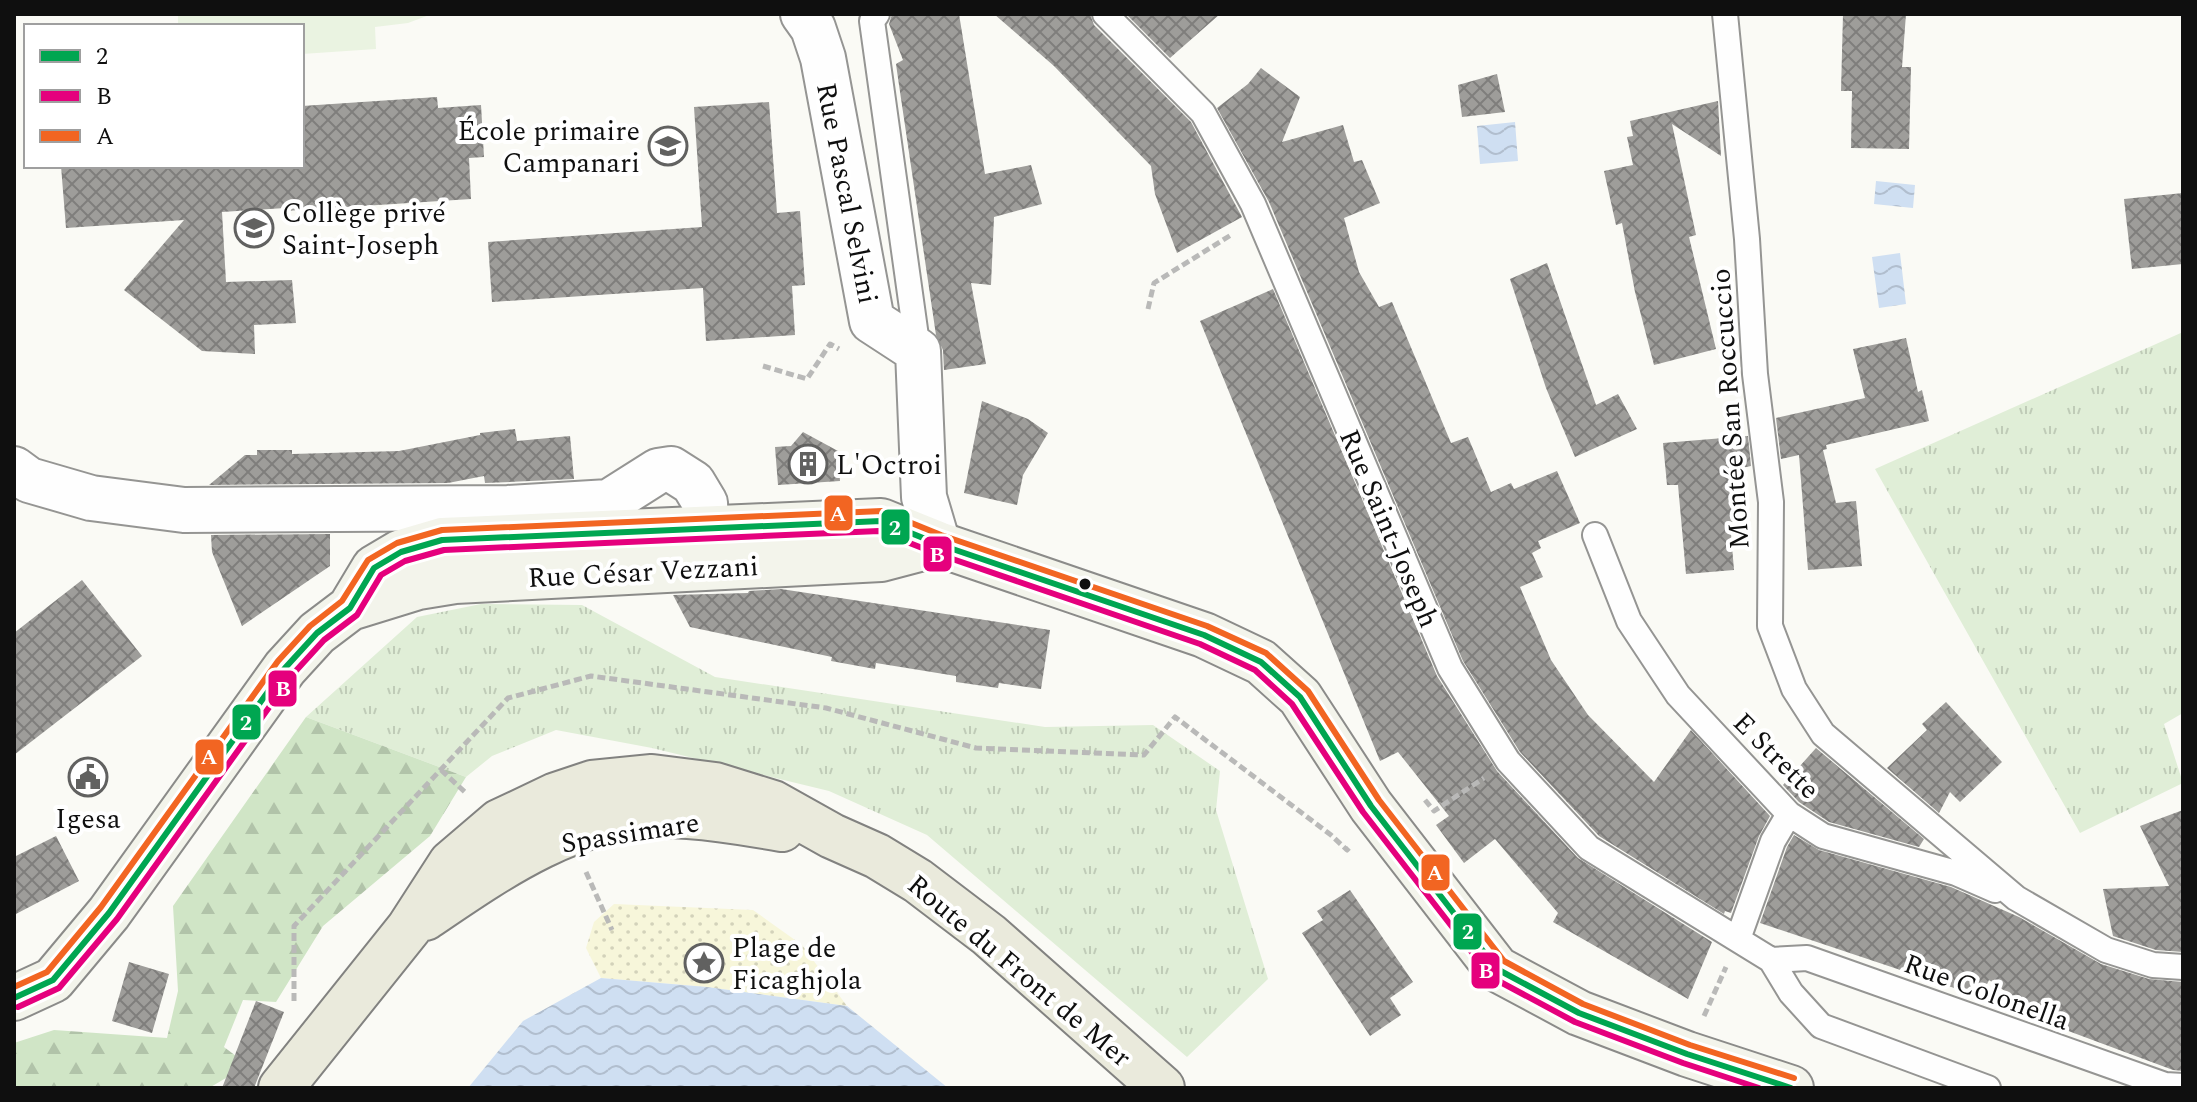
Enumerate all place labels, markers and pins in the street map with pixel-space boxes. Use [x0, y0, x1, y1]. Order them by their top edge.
place label: École primaire Campanari [458, 110, 640, 185]
school or university icon: École primaire Campanari [647, 125, 689, 167]
place label: Collège privé Saint-Joseph [282, 192, 446, 267]
school or university icon: Collège privé Saint-Joseph [233, 207, 275, 249]
building icon: L'Octroi [787, 443, 829, 485]
place label: L'Octroi [836, 444, 942, 487]
unlabelled marker [1077, 576, 1093, 592]
public building icon: Igesa [67, 756, 109, 798]
place label: Igesa [55, 798, 121, 841]
place label: Plage de Ficaghjola [732, 927, 862, 1002]
place icon: Plage de Ficaghjola [683, 942, 725, 984]

